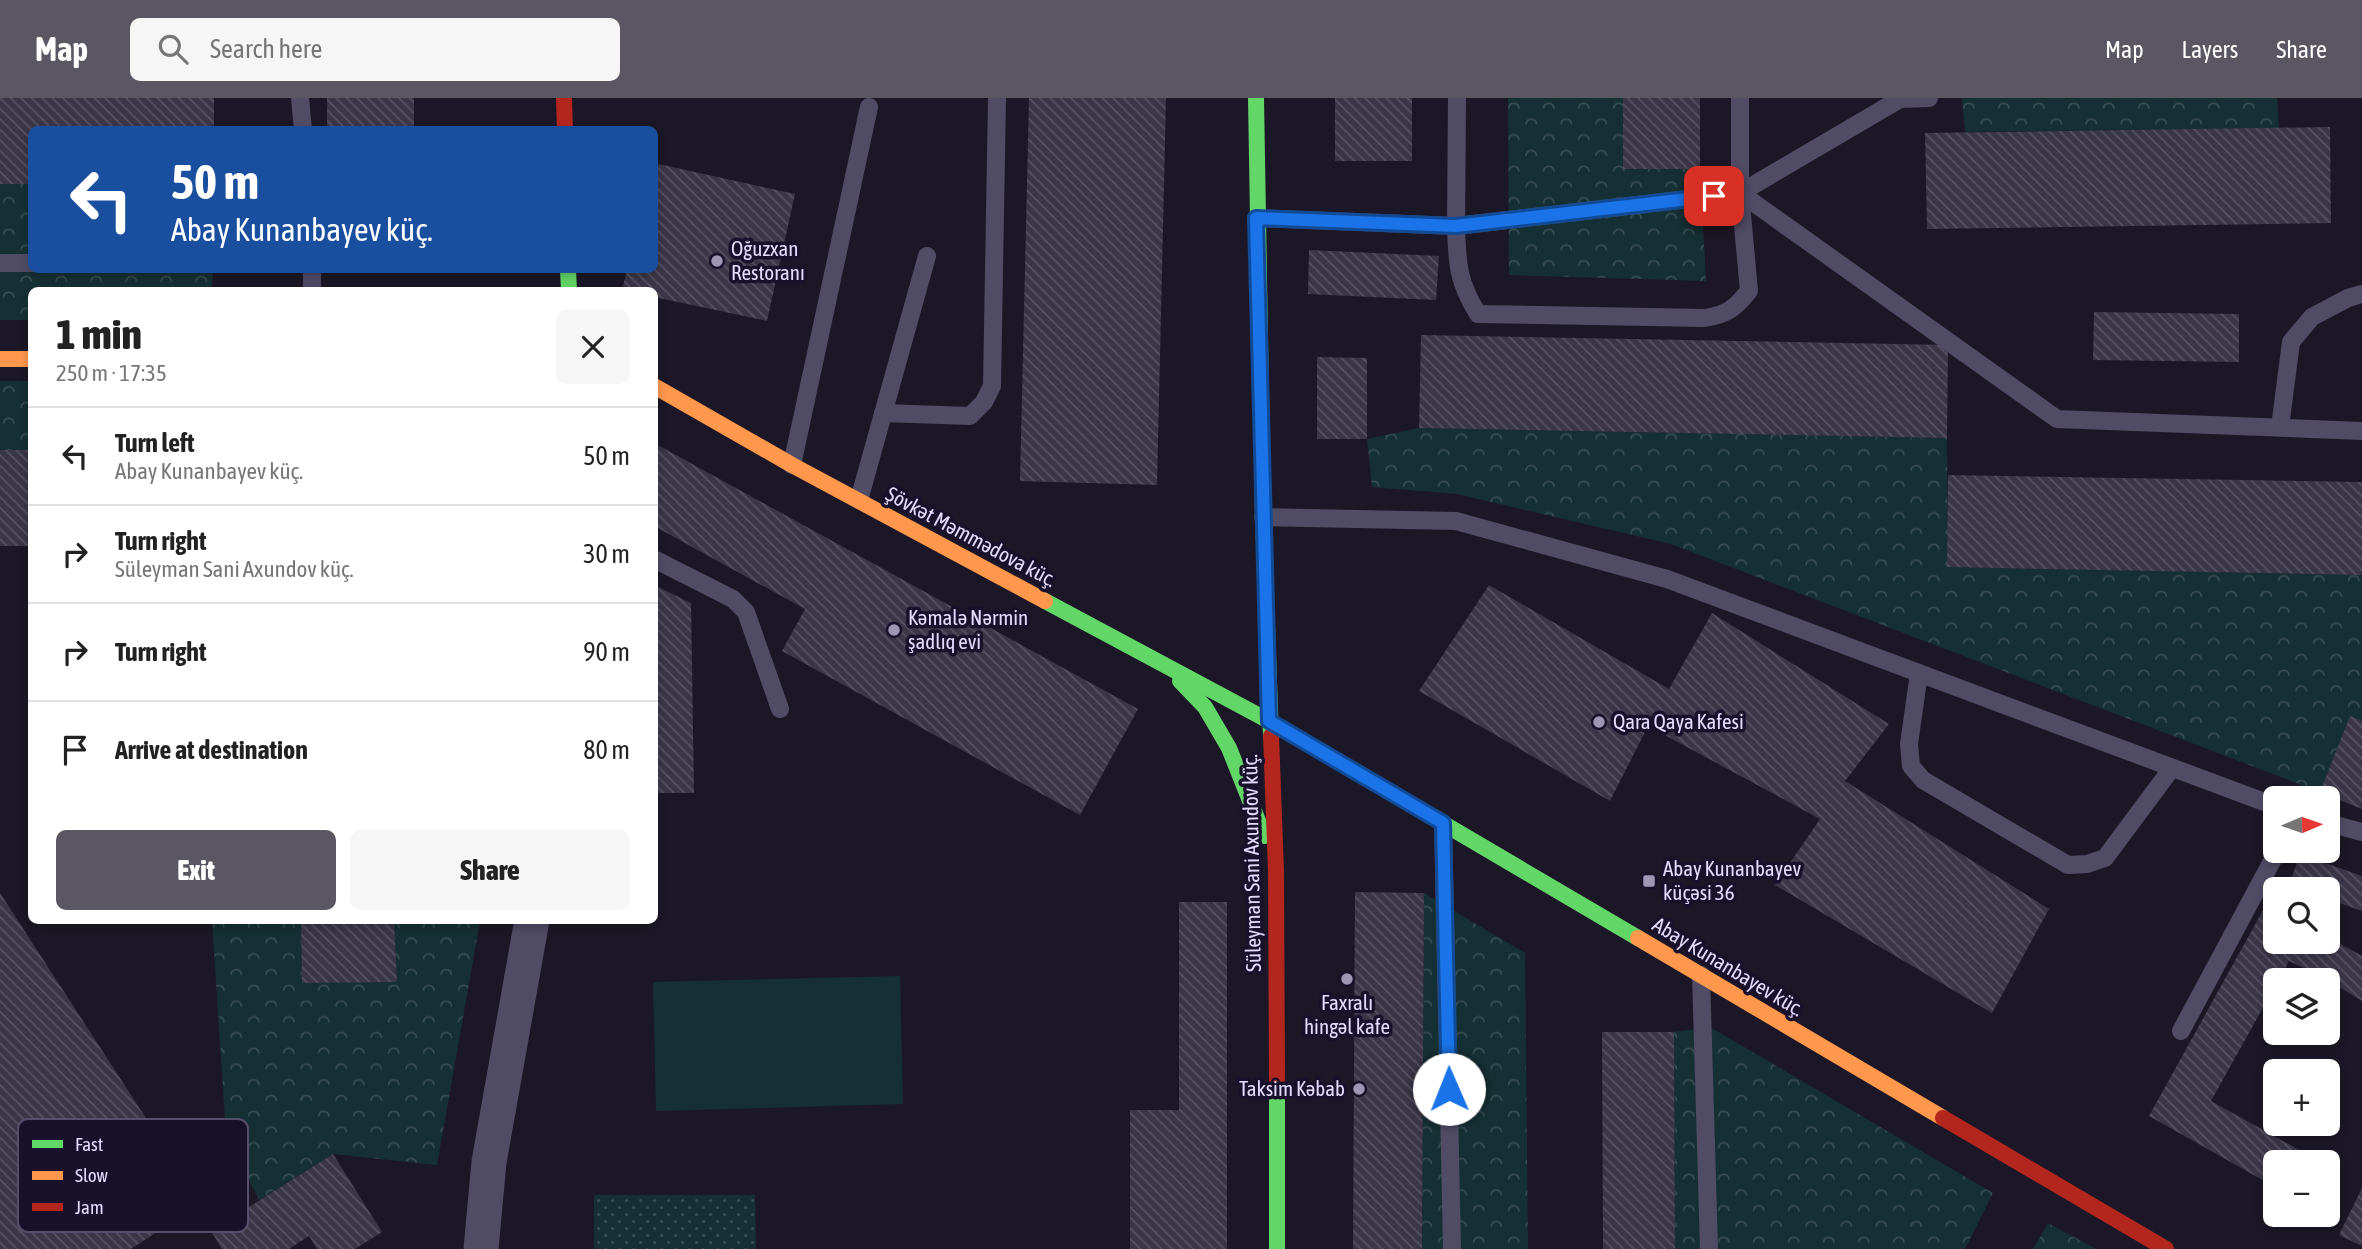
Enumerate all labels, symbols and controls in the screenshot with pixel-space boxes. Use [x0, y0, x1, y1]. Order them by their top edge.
search box [130, 18, 620, 81]
text: Map [35, 30, 88, 68]
icon: search [154, 30, 192, 68]
text: Search here [210, 34, 322, 64]
text: Map [2105, 36, 2144, 63]
text: Layers [2182, 36, 2238, 63]
text: Share [2276, 36, 2327, 63]
text: 50 m [171, 153, 259, 209]
icon: left [56, 154, 147, 245]
pin [1684, 166, 1744, 226]
icon: arrive [1695, 177, 1733, 215]
text: Abay Kunanbayev küç. [171, 211, 433, 248]
place label: Oğuzxan Restoranı [731, 236, 805, 284]
marker: Oğuzxan Restoranı [709, 253, 725, 269]
text: 1 min [56, 310, 142, 358]
button: close [556, 310, 630, 384]
text: 250 m · 17:35 [56, 360, 167, 386]
text: Turn left [115, 428, 195, 458]
icon: left [56, 437, 94, 475]
text: 50 m [583, 441, 630, 471]
text: Abay Kunanbayev küç. [115, 458, 303, 484]
street label: Şövkət Məmmədova küç. [882, 481, 1061, 591]
text: Turn right [115, 526, 206, 556]
icon: right [56, 535, 94, 573]
text: 30 m [583, 539, 630, 569]
text: Süleyman Sani Axundov küç. [115, 556, 354, 582]
place label: Kəmalə Nərmin şadlıq evi [908, 605, 1028, 653]
marker: Kəmalə Nərmin şadlıq evi [886, 622, 902, 638]
icon: right [56, 633, 94, 671]
text: Turn right [115, 637, 206, 667]
text: 90 m [583, 637, 630, 667]
place label: Qara Qaya Kafesi [1613, 709, 1744, 733]
marker: Qara Qaya Kafesi [1591, 714, 1607, 730]
icon: arrive [56, 731, 94, 769]
text: Arrive at destination [115, 735, 308, 765]
text: 80 m [583, 735, 630, 765]
street label: Süleyman Sani Axundov küç. [1237, 754, 1265, 972]
north arrow [2263, 786, 2340, 863]
map controls [2263, 786, 2340, 1227]
button: Exit [56, 830, 336, 910]
button: Share [350, 830, 630, 910]
place label: Abay Kunanbayev küçəsi 36 [1663, 856, 1801, 904]
marker: Abay Kunanbayev küçəsi 36 [1641, 873, 1657, 889]
button: search [2263, 877, 2340, 954]
street label: Abay Kunanbayev küç. [1649, 912, 1808, 1021]
button: layers [2263, 968, 2340, 1045]
marker: Faxralı hingəl kafe [1339, 971, 1355, 987]
place label: Faxralı hingəl kafe [1304, 990, 1390, 1038]
position arrow [1412, 1052, 1486, 1126]
button: + [2263, 1059, 2340, 1136]
place label: Taksim Kəbab [1239, 1076, 1345, 1100]
marker: Taksim Kəbab [1351, 1081, 1367, 1097]
legend [18, 1119, 248, 1232]
text: Fast [75, 1133, 103, 1155]
button: − [2263, 1150, 2340, 1227]
text: Slow [75, 1164, 109, 1186]
text: Jam [75, 1196, 104, 1218]

